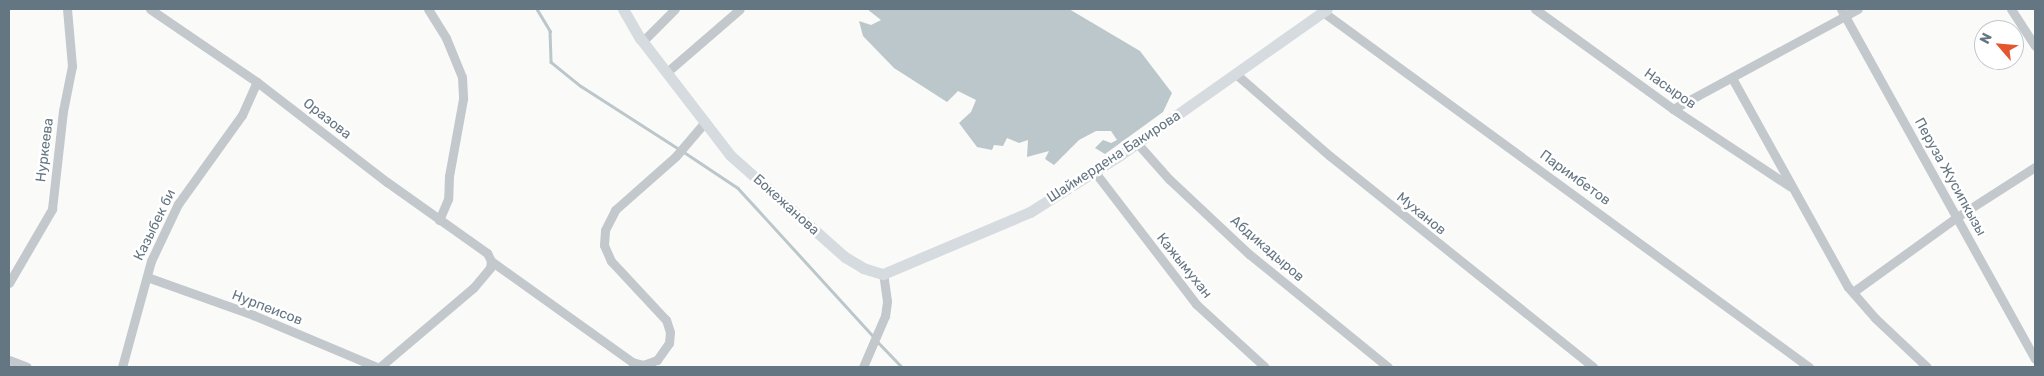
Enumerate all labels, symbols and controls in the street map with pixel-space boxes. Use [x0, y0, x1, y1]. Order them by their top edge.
north arrow [1974, 20, 2024, 70]
text: N [1976, 30, 1996, 47]
street label: Насыров [1641, 65, 1699, 113]
street label: Оразова [300, 95, 354, 143]
street label: Шаймердена Бакирова [1044, 107, 1184, 207]
street label: Перуза Жусипкызы [1911, 115, 1989, 239]
street label: Нуркеева [33, 117, 57, 183]
street label: Паримбетов [1536, 147, 1614, 209]
street label: Бокежанова [750, 171, 822, 239]
street label: Казыбек би [130, 187, 180, 263]
street label: Муханов [1393, 189, 1449, 239]
street label: Абдикадыров [1227, 212, 1307, 286]
street label: Кажымухан [1153, 230, 1215, 302]
street label: Нурпеисов [229, 287, 305, 329]

